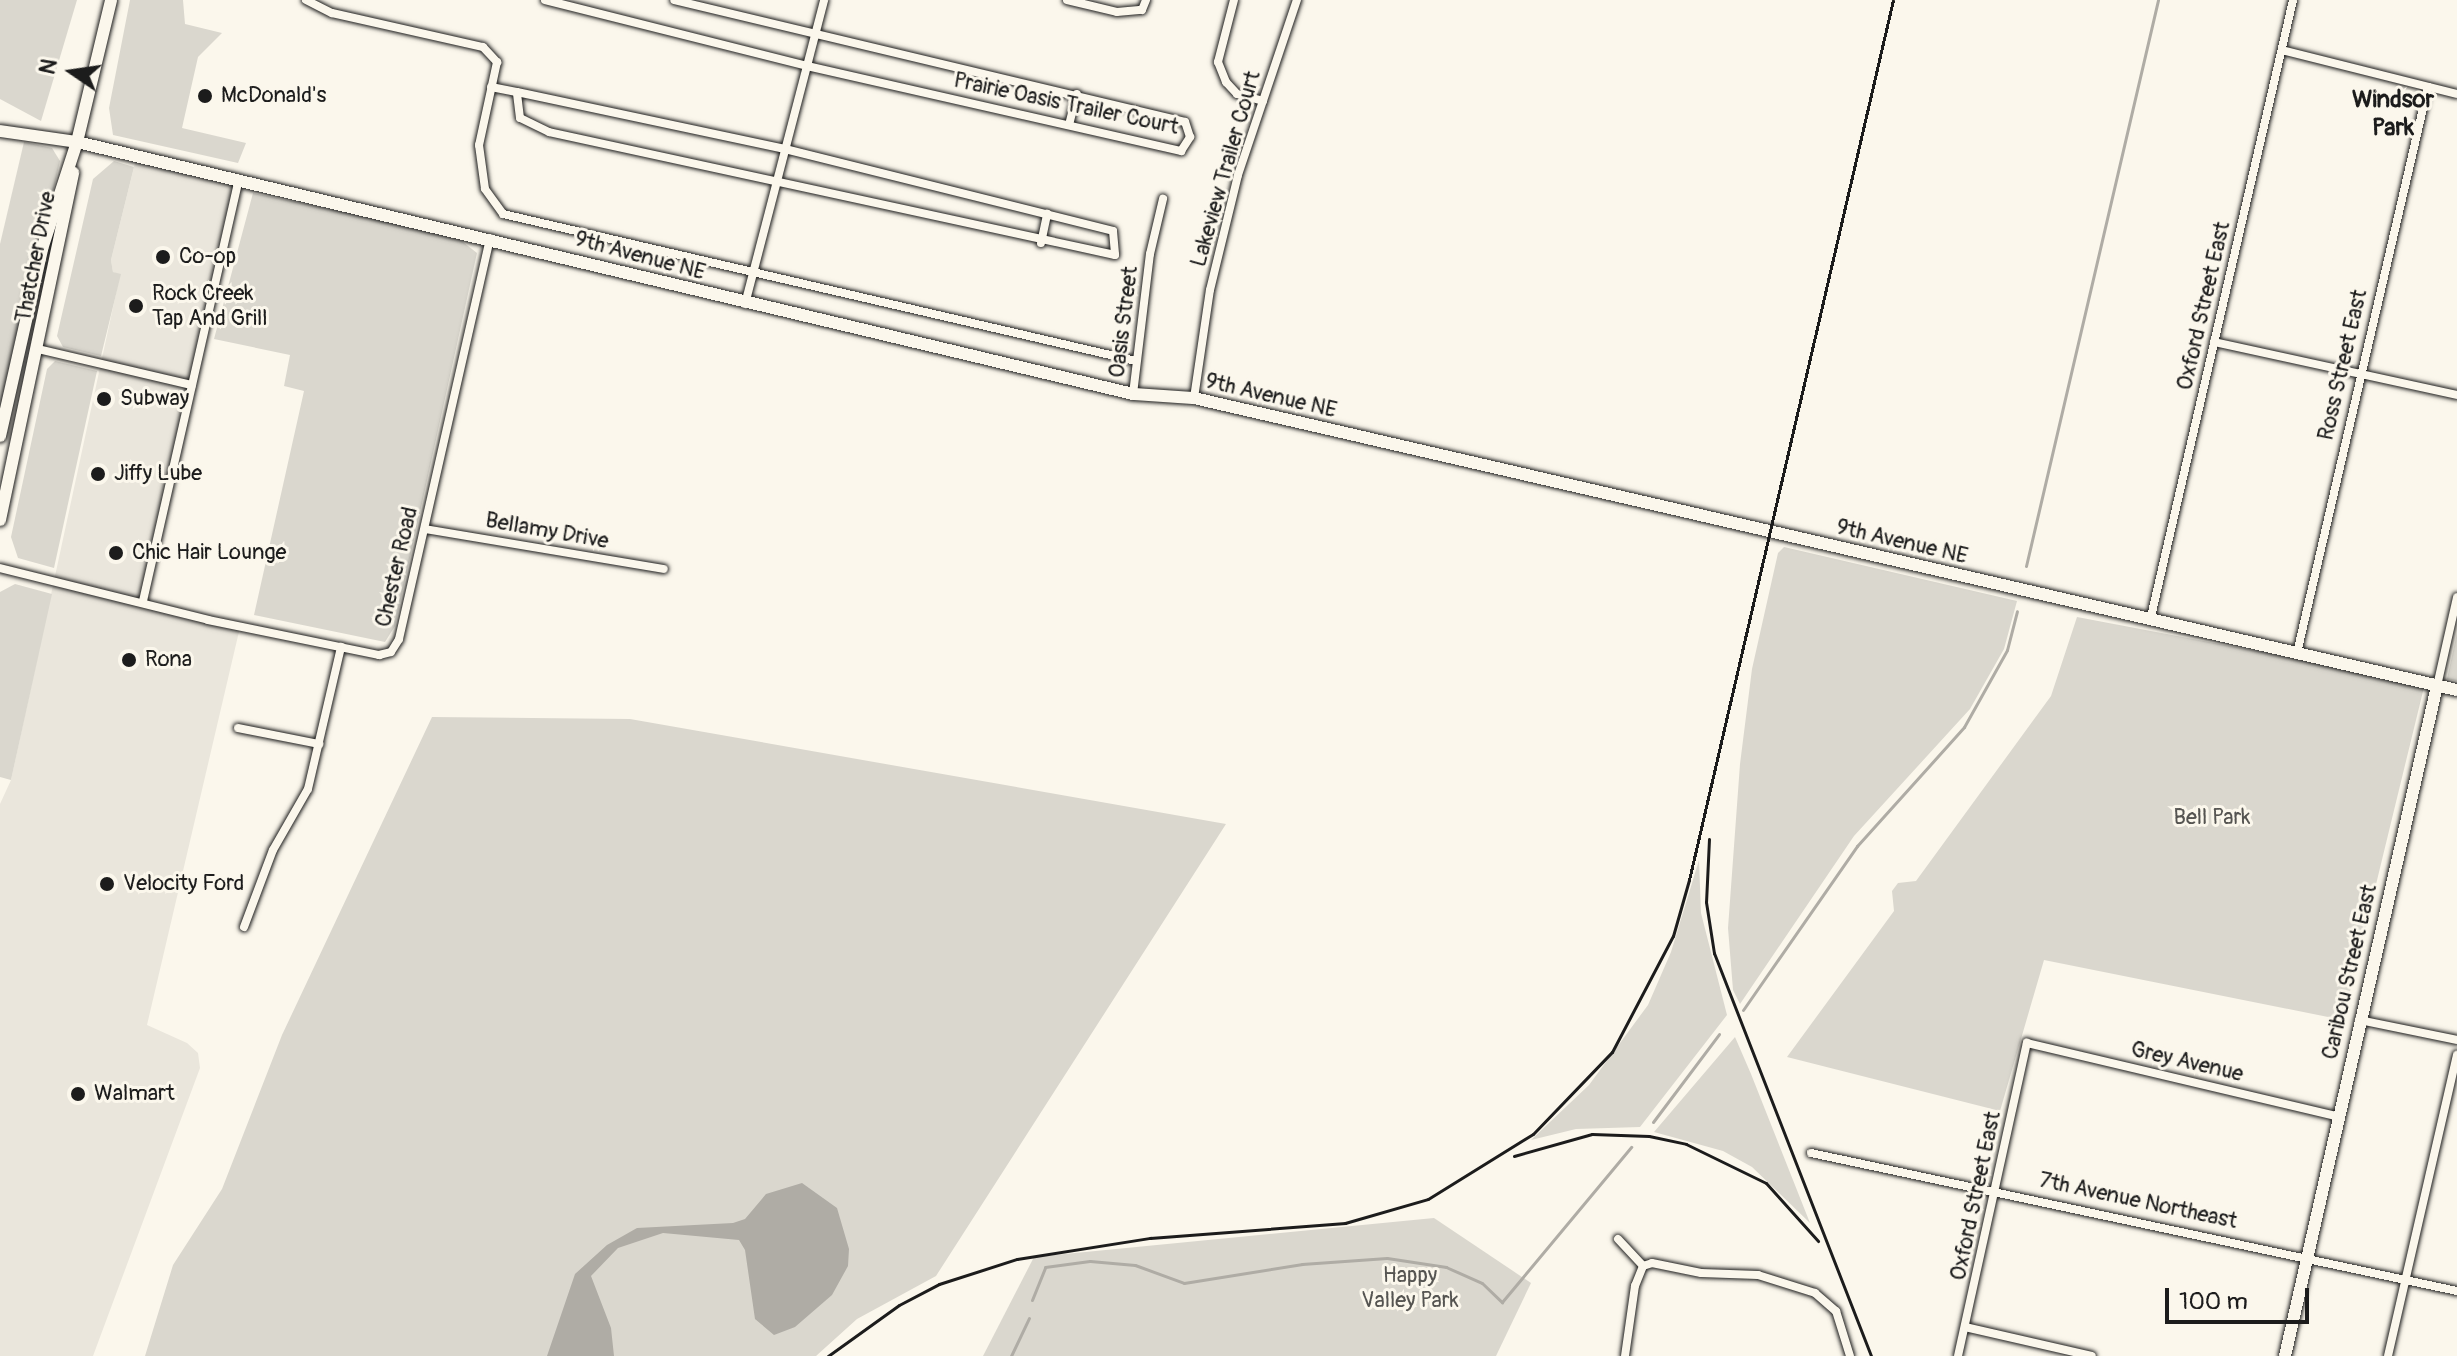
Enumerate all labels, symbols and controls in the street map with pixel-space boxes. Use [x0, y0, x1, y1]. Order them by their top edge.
north arrow [32, 32, 112, 112]
text: N [33, 56, 64, 77]
street label: Prairie Oasis Trailer Court [951, 67, 1181, 141]
street label: Lakeview Trailer Court [1185, 68, 1267, 270]
place label: McDonald's [221, 83, 326, 109]
district label: Windsor Park [2352, 86, 2434, 142]
marker: McDonald's [196, 87, 214, 105]
street label: Thatcher Drive [10, 189, 62, 325]
street label: Oxford Street East [2172, 219, 2236, 393]
street label: 9th Avenue NE [572, 226, 708, 286]
place label: Co-op [179, 244, 236, 270]
marker: Co-op [154, 248, 172, 266]
street label: Oasis Street [1104, 265, 1144, 379]
place label: Rock Creek Tap And Grill [152, 280, 267, 332]
street label: Ross Street East [2313, 287, 2373, 443]
marker: Rock Creek Tap And Grill [127, 297, 145, 315]
street label: 9th Avenue NE [1203, 368, 1339, 424]
place label: Subway [120, 386, 189, 412]
marker: Subway [95, 390, 113, 408]
place label: Jiffy Lube [114, 461, 202, 487]
marker: Jiffy Lube [89, 465, 107, 483]
street label: Chester Road [370, 504, 424, 630]
street label: Bellamy Drive [483, 507, 611, 555]
street label: 9th Avenue NE [1834, 514, 1970, 570]
place label: Chic Hair Lounge [132, 540, 286, 566]
marker: Chic Hair Lounge [107, 544, 125, 562]
place label: Rona [145, 647, 192, 673]
marker: Rona [120, 651, 138, 669]
park label: Bell Park [2173, 805, 2251, 831]
place label: Velocity Ford [123, 871, 244, 897]
marker: Velocity Ford [98, 875, 116, 893]
street label: Caribou Street East [2317, 882, 2383, 1062]
street label: Grey Avenue [2128, 1036, 2246, 1088]
place label: Walmart [94, 1081, 175, 1107]
marker: Walmart [69, 1085, 87, 1103]
street label: Oxford Street East [1945, 1109, 2007, 1283]
street label: 7th Avenue Northeast [2037, 1167, 2239, 1235]
park label: Happy Valley Park [1361, 1262, 1459, 1314]
scale bar [2169, 1272, 2313, 1322]
text: 100 m [2179, 1287, 2248, 1316]

